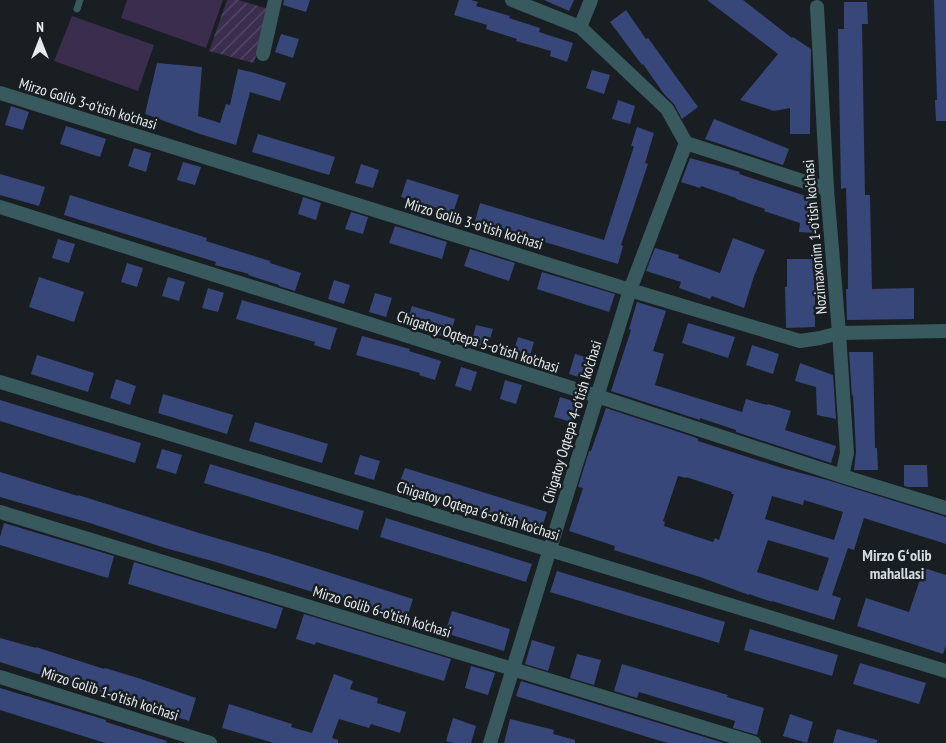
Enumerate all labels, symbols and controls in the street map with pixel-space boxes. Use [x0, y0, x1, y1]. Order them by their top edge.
north arrow [15, 15, 65, 65]
text: N [36, 18, 44, 36]
street label: Mirzo Golib 3-o'tish ko'chasi [17, 74, 159, 134]
street label: Nozimaxonim 1-o'tish ko'chasi [798, 159, 831, 315]
street label: Mirzo Golib 3-o'tish ko'chasi [403, 194, 545, 254]
street label: Chigatoy Oqtepa 5-o'tish ko'chasi [395, 306, 562, 377]
street label: Chigatoy Oqtepa 4-o'tish ko'chasi [538, 338, 605, 506]
street label: Chigatoy Oqtepa 6-o'tish ko'chasi [394, 477, 562, 544]
district label: Mirzo Gʻolib mahallasi [862, 545, 932, 583]
street label: Mirzo Golib 6-o'tish ko'chasi [311, 582, 453, 642]
street label: Mirzo Golib 1-o'tish ko'chasi [39, 662, 181, 725]

